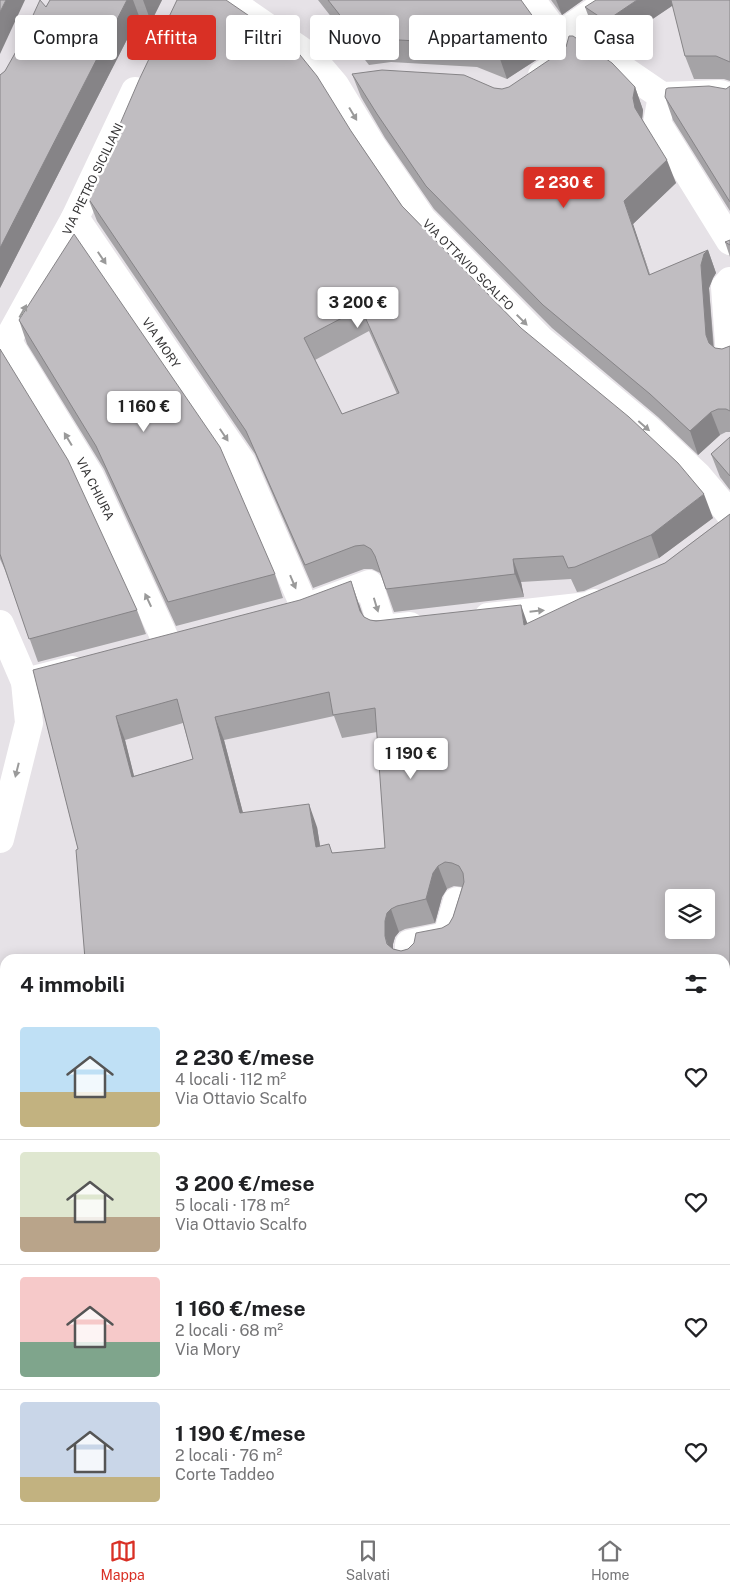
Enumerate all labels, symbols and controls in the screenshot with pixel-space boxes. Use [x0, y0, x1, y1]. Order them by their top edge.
chip: Compra [15, 15, 117, 60]
chip: Affitta [127, 15, 216, 60]
chip: Filtri [226, 15, 300, 60]
chip: Nuovo [310, 15, 399, 60]
chip: Appartamento [409, 15, 566, 60]
chip: Casa [576, 15, 653, 60]
one-way arrow [348, 108, 357, 121]
street label: VIA PIETRO SICILIANI [60, 121, 126, 237]
pin: 2 230 € [518, 166, 610, 209]
text: 2 230 € [535, 173, 593, 192]
street label: VIA OTTAVIO SCALFO [420, 217, 517, 314]
one-way arrow [97, 251, 107, 265]
pin: 3 200 € [312, 286, 404, 329]
text: 3 200 € [328, 293, 388, 312]
one-way arrow [19, 304, 27, 319]
one-way arrow [515, 314, 527, 326]
street label: VIA MORY [139, 315, 183, 371]
pin: 1 160 € [98, 390, 190, 433]
text: 1 160 € [118, 397, 170, 416]
one-way arrow [638, 421, 651, 432]
one-way arrow [219, 429, 229, 442]
one-way arrow [63, 433, 73, 446]
street label: VIA CHIURA [73, 455, 117, 523]
one-way arrow [290, 575, 298, 589]
one-way arrow [144, 593, 152, 607]
one-way arrow [372, 598, 380, 613]
one-way arrow [530, 607, 546, 615]
pin: 1 190 € [365, 738, 457, 780]
text: 1 190 € [385, 744, 437, 763]
one-way arrow [13, 763, 21, 778]
map controls [665, 889, 715, 939]
button: layers [665, 889, 715, 939]
icon: filters [682, 970, 710, 998]
text: 4 immobili [20, 972, 125, 997]
text: 2 230 €/mese [175, 1045, 314, 1070]
icon: home [60, 1047, 120, 1107]
icon: heart [682, 1063, 710, 1091]
text: 4 locali · 112 m² [175, 1070, 286, 1089]
text: Via Ottavio Scalfo [175, 1089, 307, 1108]
text: 3 200 €/mese [175, 1171, 315, 1196]
icon: home [60, 1172, 120, 1232]
icon: heart [682, 1188, 710, 1216]
text: 5 locali · 178 m² [175, 1196, 290, 1215]
text: Via Ottavio Scalfo [175, 1215, 307, 1234]
text: 1 160 €/mese [175, 1296, 306, 1321]
icon: home [60, 1297, 120, 1357]
icon: heart [682, 1313, 710, 1341]
text: 2 locali · 68 m² [175, 1321, 283, 1340]
text: Via Mory [175, 1340, 241, 1359]
text: 1 190 €/mese [175, 1421, 306, 1446]
icon: home [60, 1422, 120, 1482]
icon: heart [682, 1438, 710, 1466]
text: 2 locali · 76 m² [175, 1446, 282, 1465]
text: Corte Taddeo [175, 1465, 275, 1484]
tab: Mappa [100, 1537, 145, 1583]
tab: Salvati [346, 1537, 390, 1583]
tab: Home [591, 1537, 630, 1583]

